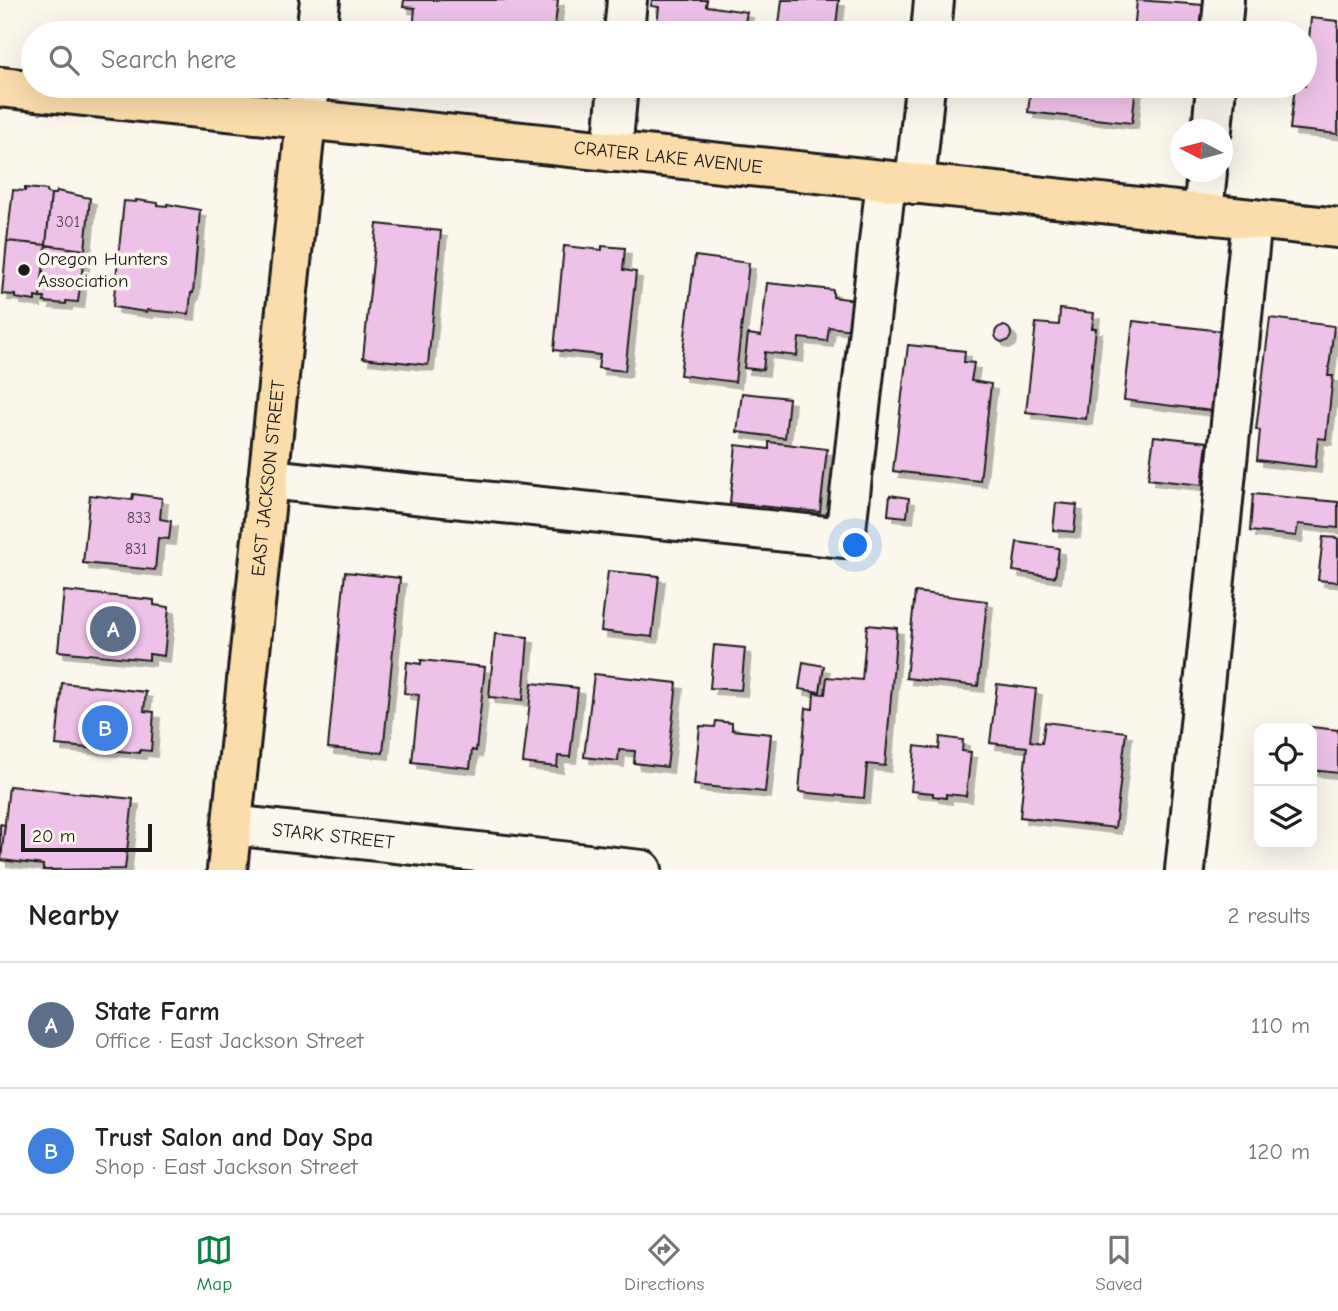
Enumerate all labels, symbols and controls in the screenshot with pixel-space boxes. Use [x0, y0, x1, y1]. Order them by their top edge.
search box [21, 21, 1317, 98]
icon: search [45, 41, 83, 79]
text: Search here [101, 45, 236, 75]
north arrow [1170, 119, 1233, 182]
street label: CRATER LAKE AVENUE [573, 137, 764, 178]
house number: 301 [56, 213, 80, 231]
place label: Oregon Hunters Association [38, 248, 168, 292]
marker: Oregon Hunters Association [16, 262, 32, 278]
street label: EAST JACKSON STREET [247, 379, 290, 578]
house number: 833 [127, 509, 151, 527]
your location [838, 528, 872, 562]
house number: 831 [125, 540, 147, 558]
pin: A [90, 603, 136, 655]
pin: B [82, 702, 128, 754]
map controls [1254, 723, 1317, 849]
button: locate [1254, 723, 1317, 786]
button: layers [1254, 786, 1317, 849]
street label: STARK STREET [271, 818, 396, 854]
scale bar [21, 821, 152, 853]
text: 20 m [32, 825, 76, 847]
text: Nearby [28, 898, 119, 933]
text: 2 results [1228, 902, 1310, 929]
text: State Farm [95, 997, 220, 1027]
text: A [45, 1012, 57, 1039]
text: 110 m [1251, 1012, 1310, 1039]
text: Office · East Jackson Street [95, 1027, 364, 1054]
text: Trust Salon and Day Spa [95, 1123, 373, 1153]
text: B [44, 1138, 58, 1165]
text: 120 m [1248, 1138, 1310, 1165]
text: Shop · East Jackson Street [95, 1153, 358, 1180]
tab: Map [195, 1231, 233, 1295]
tab: Directions [624, 1231, 704, 1295]
tab: Saved [1095, 1231, 1143, 1295]

